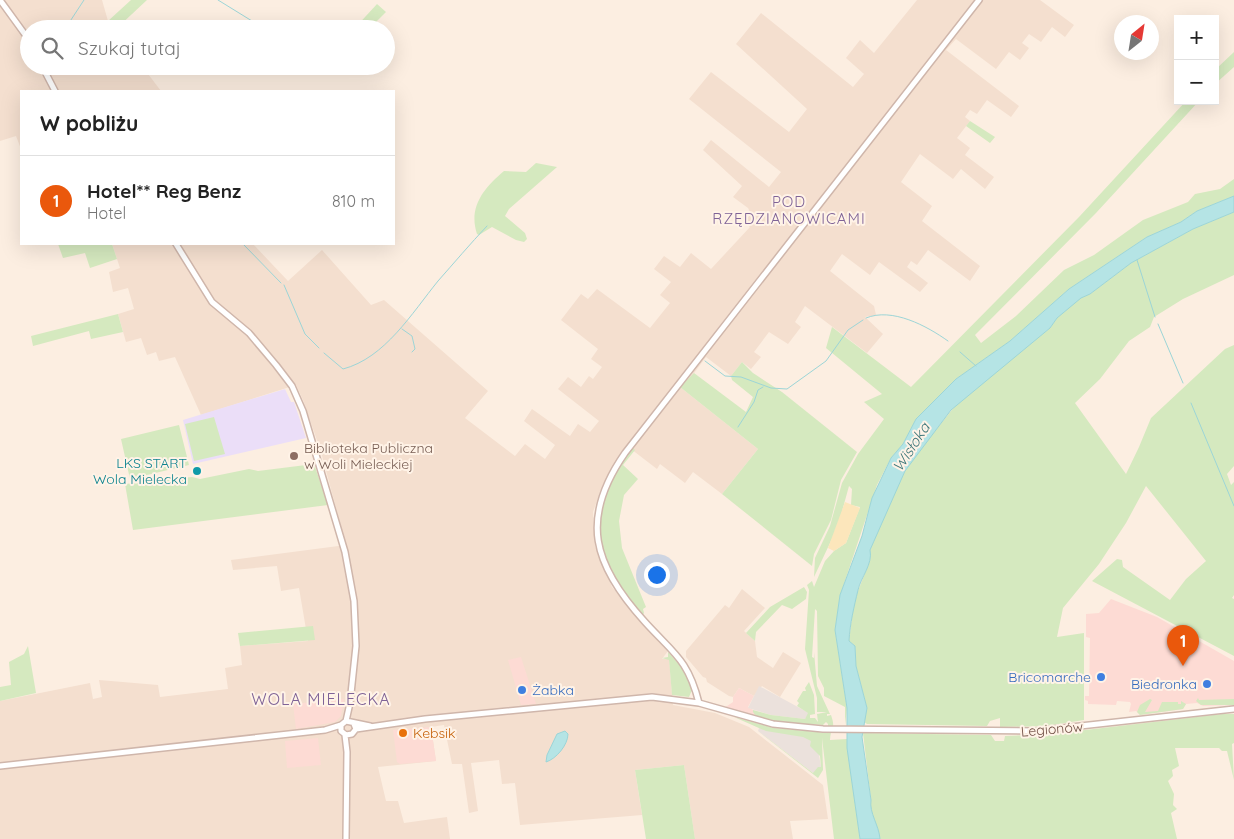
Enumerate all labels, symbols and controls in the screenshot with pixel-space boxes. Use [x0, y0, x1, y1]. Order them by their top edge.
north arrow [1114, 15, 1159, 60]
map controls [1174, 15, 1219, 105]
button: + [1174, 15, 1219, 60]
search box [20, 20, 395, 75]
icon: search [38, 34, 66, 62]
text: Szukaj tutaj [78, 36, 181, 60]
button: − [1174, 60, 1219, 105]
text: W pobliżu [40, 110, 138, 136]
text: Hotel** Reg Benz [87, 179, 241, 203]
text: 1 [53, 191, 59, 211]
text: 810 m [332, 191, 375, 211]
district label: POD RZĘDZIANOWICAMI [712, 192, 866, 228]
text: Hotel [87, 203, 126, 223]
water label: Wisłoka [888, 418, 934, 475]
place label: Biblioteka Publiczna w Woli Mieleckiej [304, 439, 433, 473]
marker: Biblioteka Publiczna w Woli Mieleckiej [288, 450, 300, 462]
place label: LKS START Wola Mielecka [93, 454, 187, 488]
marker: LKS START Wola Mielecka [191, 465, 203, 477]
your location [644, 562, 670, 588]
pin: 1 [1167, 625, 1199, 666]
place label: Bricomarche [1008, 668, 1091, 686]
marker: Bricomarche [1095, 671, 1107, 683]
place label: Biedronka [1131, 675, 1197, 693]
marker: Biedronka [1201, 678, 1213, 690]
place label: Żabka [532, 681, 574, 699]
marker: Żabka [516, 684, 528, 696]
district label: WOLA MIELECKA [251, 689, 391, 709]
street label: Legionów [1020, 717, 1084, 741]
place label: Kebsik [413, 724, 456, 742]
marker: Kebsik [397, 727, 409, 739]

